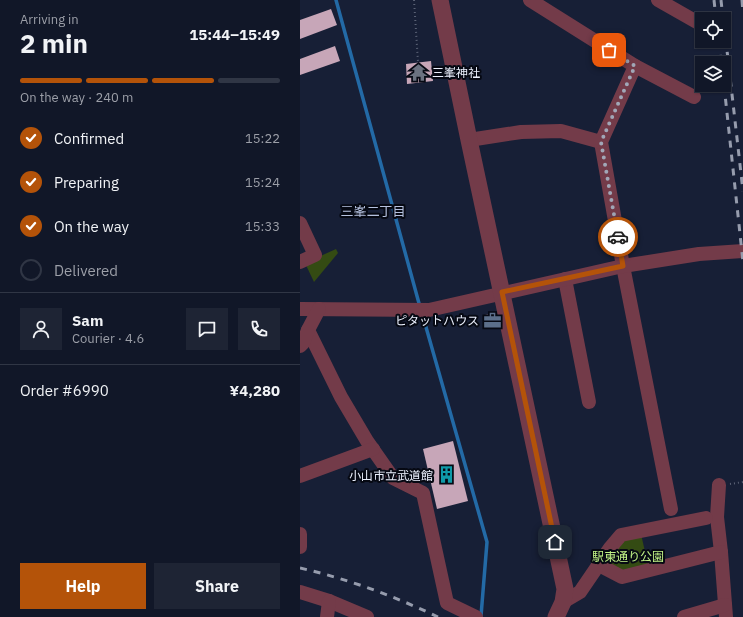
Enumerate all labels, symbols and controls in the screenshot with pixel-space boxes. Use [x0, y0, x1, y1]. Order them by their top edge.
text: Arriving in [20, 11, 79, 28]
map controls [695, 12, 731, 92]
button: locate [695, 12, 731, 48]
text: 15:44–15:49 [189, 25, 280, 44]
text: 2 min [20, 26, 88, 60]
pin [592, 33, 626, 67]
icon: bag [598, 39, 620, 61]
button: layers [695, 56, 731, 92]
temple icon: 三峯神社 [409, 62, 429, 82]
place label: 三峯神社 [432, 65, 480, 80]
text: On the way · 240 m [20, 89, 133, 106]
icon: check [20, 127, 42, 149]
text: Confirmed [54, 129, 124, 148]
text: 15:22 [245, 130, 280, 147]
icon: check [20, 171, 42, 193]
text: Preparing [54, 173, 119, 192]
text: 15:24 [245, 174, 280, 191]
district label: 三峯二丁目 [340, 203, 406, 220]
icon: check [20, 215, 42, 237]
text: On the way [54, 217, 129, 236]
courier [598, 217, 638, 257]
text: 15:33 [245, 218, 280, 235]
icon: car [607, 226, 629, 248]
text: Delivered [54, 261, 118, 280]
button: person [20, 308, 62, 350]
button: chat [186, 308, 228, 350]
button: phone [238, 308, 280, 350]
office icon: ピタットハウス [482, 310, 502, 330]
text: Sam [72, 311, 103, 330]
place label: ピタットハウス [395, 313, 479, 328]
text: Courier · 4.6 [72, 330, 144, 347]
text: Order #6990 [20, 381, 109, 400]
text: ¥4,280 [230, 381, 280, 400]
building icon: 小山市立武道館 [436, 465, 456, 485]
place label: 小山市立武道館 [349, 468, 433, 483]
pin [538, 525, 572, 559]
icon: home [544, 531, 566, 553]
park label: 駅東通り公園 [592, 549, 664, 564]
button: Help [20, 563, 146, 609]
button: Share [154, 563, 280, 609]

